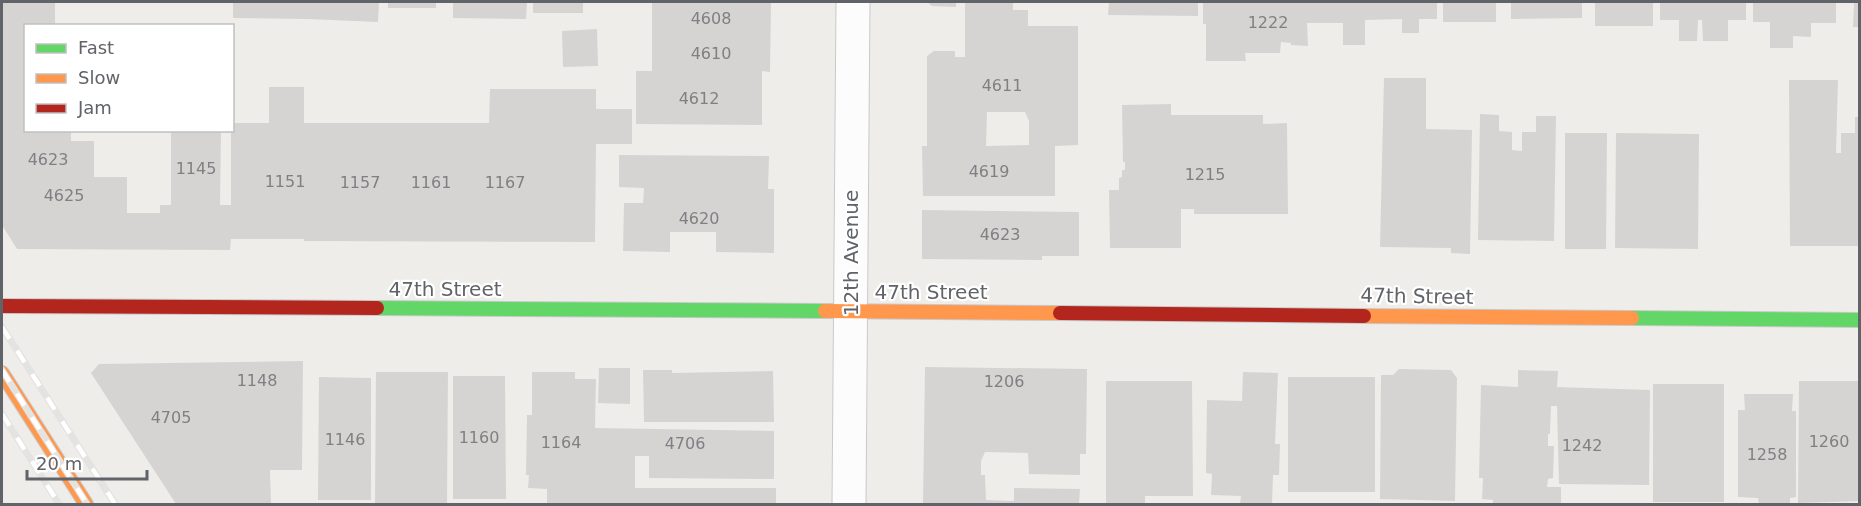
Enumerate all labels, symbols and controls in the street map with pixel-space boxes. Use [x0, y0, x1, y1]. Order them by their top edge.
house number: 4608 [691, 9, 731, 28]
house number: 1222 [1248, 13, 1288, 32]
legend [24, 24, 234, 132]
text: Fast [78, 37, 114, 58]
house number: 4610 [691, 44, 731, 63]
text: Slow [78, 67, 120, 88]
house number: 4611 [982, 76, 1022, 95]
house number: 4612 [679, 89, 719, 108]
text: Jam [77, 97, 112, 118]
house number: 4623 [28, 150, 68, 169]
house number: 1145 [176, 159, 216, 178]
house number: 4619 [969, 162, 1009, 181]
house number: 1215 [1185, 165, 1225, 184]
house number: 1151 [265, 172, 305, 191]
house number: 1157 [340, 173, 380, 192]
house number: 1161 [411, 173, 451, 192]
house number: 1167 [485, 173, 525, 192]
house number: 4625 [44, 186, 84, 205]
street label: 12th Avenue [839, 190, 863, 316]
house number: 4620 [679, 209, 719, 228]
house number: 4623 [980, 225, 1020, 244]
street label: 47th Street [388, 277, 502, 301]
street label: 47th Street [874, 280, 988, 304]
street label: 47th Street [1360, 283, 1474, 309]
house number: 1148 [237, 371, 277, 390]
house number: 1206 [984, 372, 1024, 391]
house number: 4705 [151, 408, 191, 427]
house number: 1160 [459, 428, 499, 447]
house number: 1146 [325, 430, 365, 449]
house number: 1260 [1809, 432, 1849, 451]
house number: 1164 [541, 433, 581, 452]
house number: 4706 [665, 434, 705, 453]
house number: 1242 [1562, 436, 1602, 455]
scale bar [27, 443, 147, 481]
house number: 1258 [1747, 445, 1787, 464]
text: 20 m [36, 453, 82, 474]

